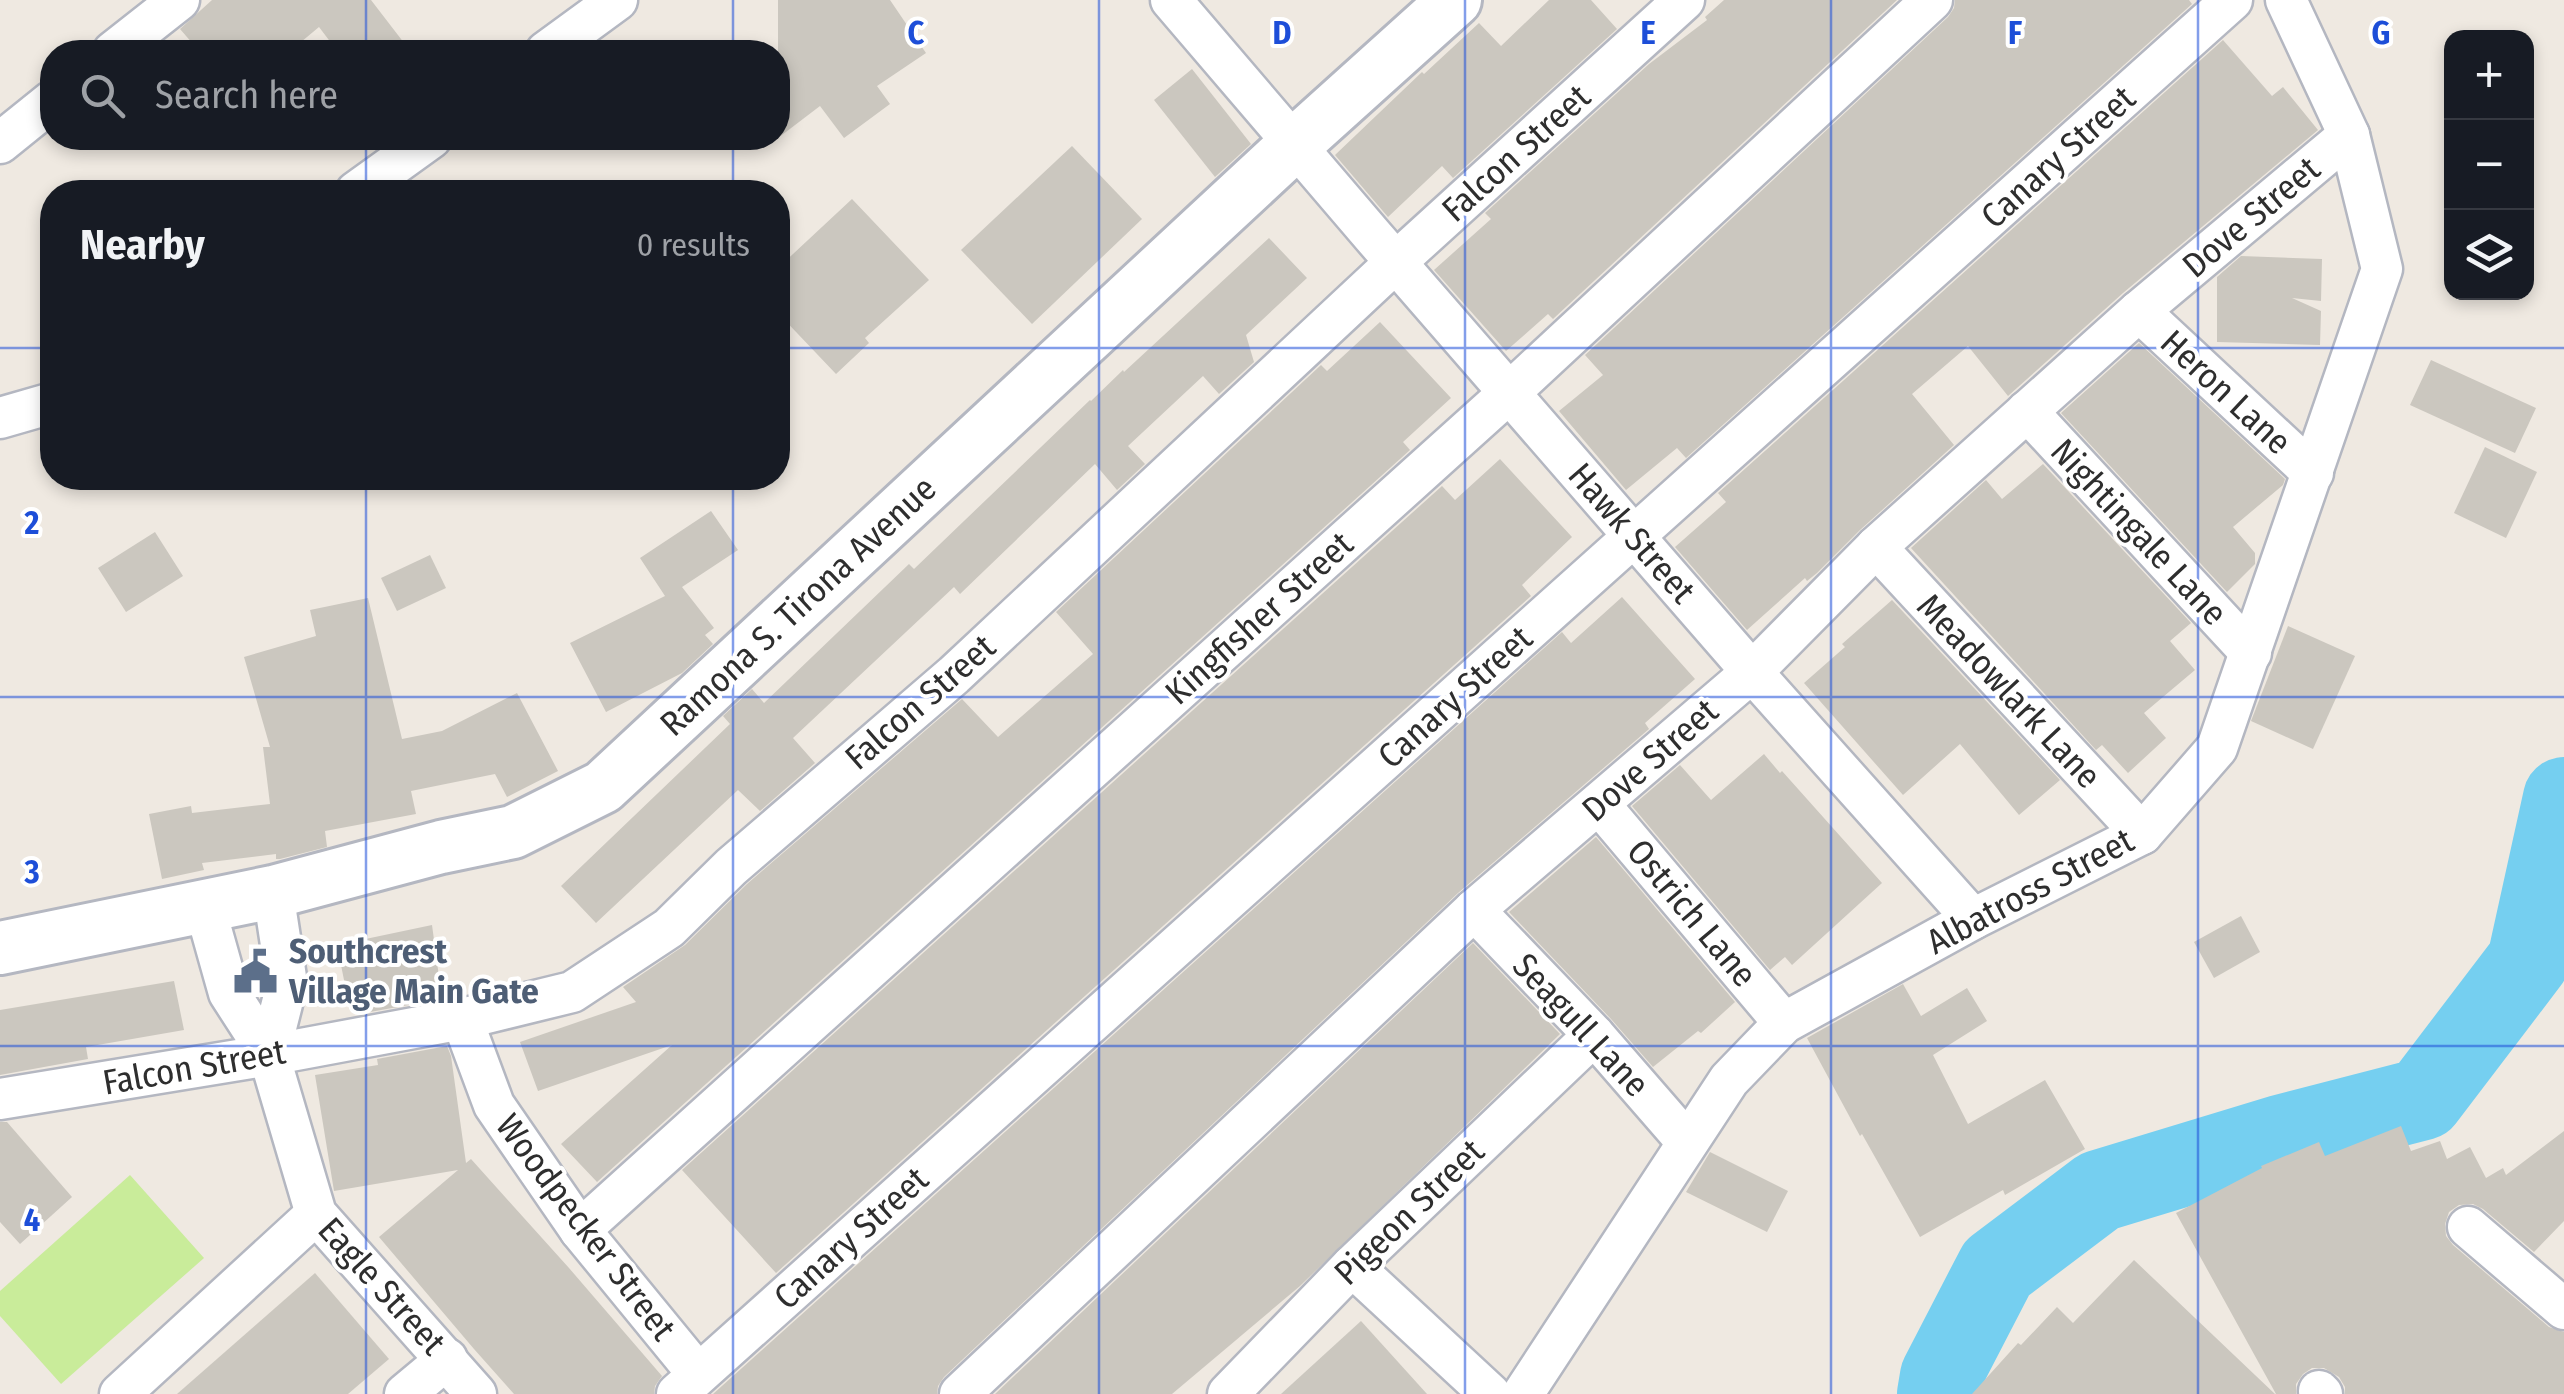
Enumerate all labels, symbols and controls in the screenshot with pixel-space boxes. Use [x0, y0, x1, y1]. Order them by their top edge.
text: C [908, 14, 925, 52]
text: D [1272, 14, 1292, 52]
text: E [1640, 14, 1656, 52]
text: F [2008, 14, 2022, 52]
text: G [2372, 14, 2390, 52]
map controls [2444, 30, 2534, 300]
button: + [2444, 30, 2534, 120]
search box [40, 40, 790, 150]
icon: search [75, 68, 130, 123]
text: Search here [155, 72, 338, 118]
street label: Falcon Street [1433, 75, 1599, 230]
street label: Canary Street [1972, 77, 2144, 237]
button: − [2444, 120, 2534, 210]
street label: Dove Street [2174, 147, 2328, 286]
button: layers [2444, 210, 2534, 300]
text: Nearby [80, 220, 205, 270]
text: 0 results [637, 226, 750, 264]
street label: Heron Lane [2152, 321, 2300, 463]
street label: Nightingale Lane [2042, 430, 2236, 634]
street label: Hawk Street [1560, 454, 1705, 612]
street label: Ramona S. Tirona Avenue [651, 467, 945, 745]
text: 2 [24, 504, 40, 542]
street label: Kingfisher Street [1157, 522, 1362, 713]
street label: Meadowlark Lane [1908, 585, 2110, 797]
street label: Canary Street [1369, 617, 1541, 777]
street label: Falcon Street [837, 625, 1004, 778]
street label: Dove Street [1574, 689, 1727, 830]
street label: Albatross Street [1919, 819, 2141, 963]
street label: Ostrich Lane [1618, 831, 1766, 995]
text: 3 [23, 853, 40, 891]
place label: Southcrest Village Main Gate [288, 930, 539, 1012]
street label: Seagull Lane [1504, 945, 1658, 1105]
public building icon: Southcrest Village Main Gate [232, 947, 280, 995]
street label: Falcon Street [99, 1030, 289, 1104]
street label: Woodpecker Street [487, 1106, 685, 1349]
street label: Pigeon Street [1326, 1130, 1493, 1294]
street label: Canary Street [765, 1158, 937, 1318]
text: 4 [24, 1201, 40, 1239]
street label: Eagle Street [310, 1209, 455, 1364]

